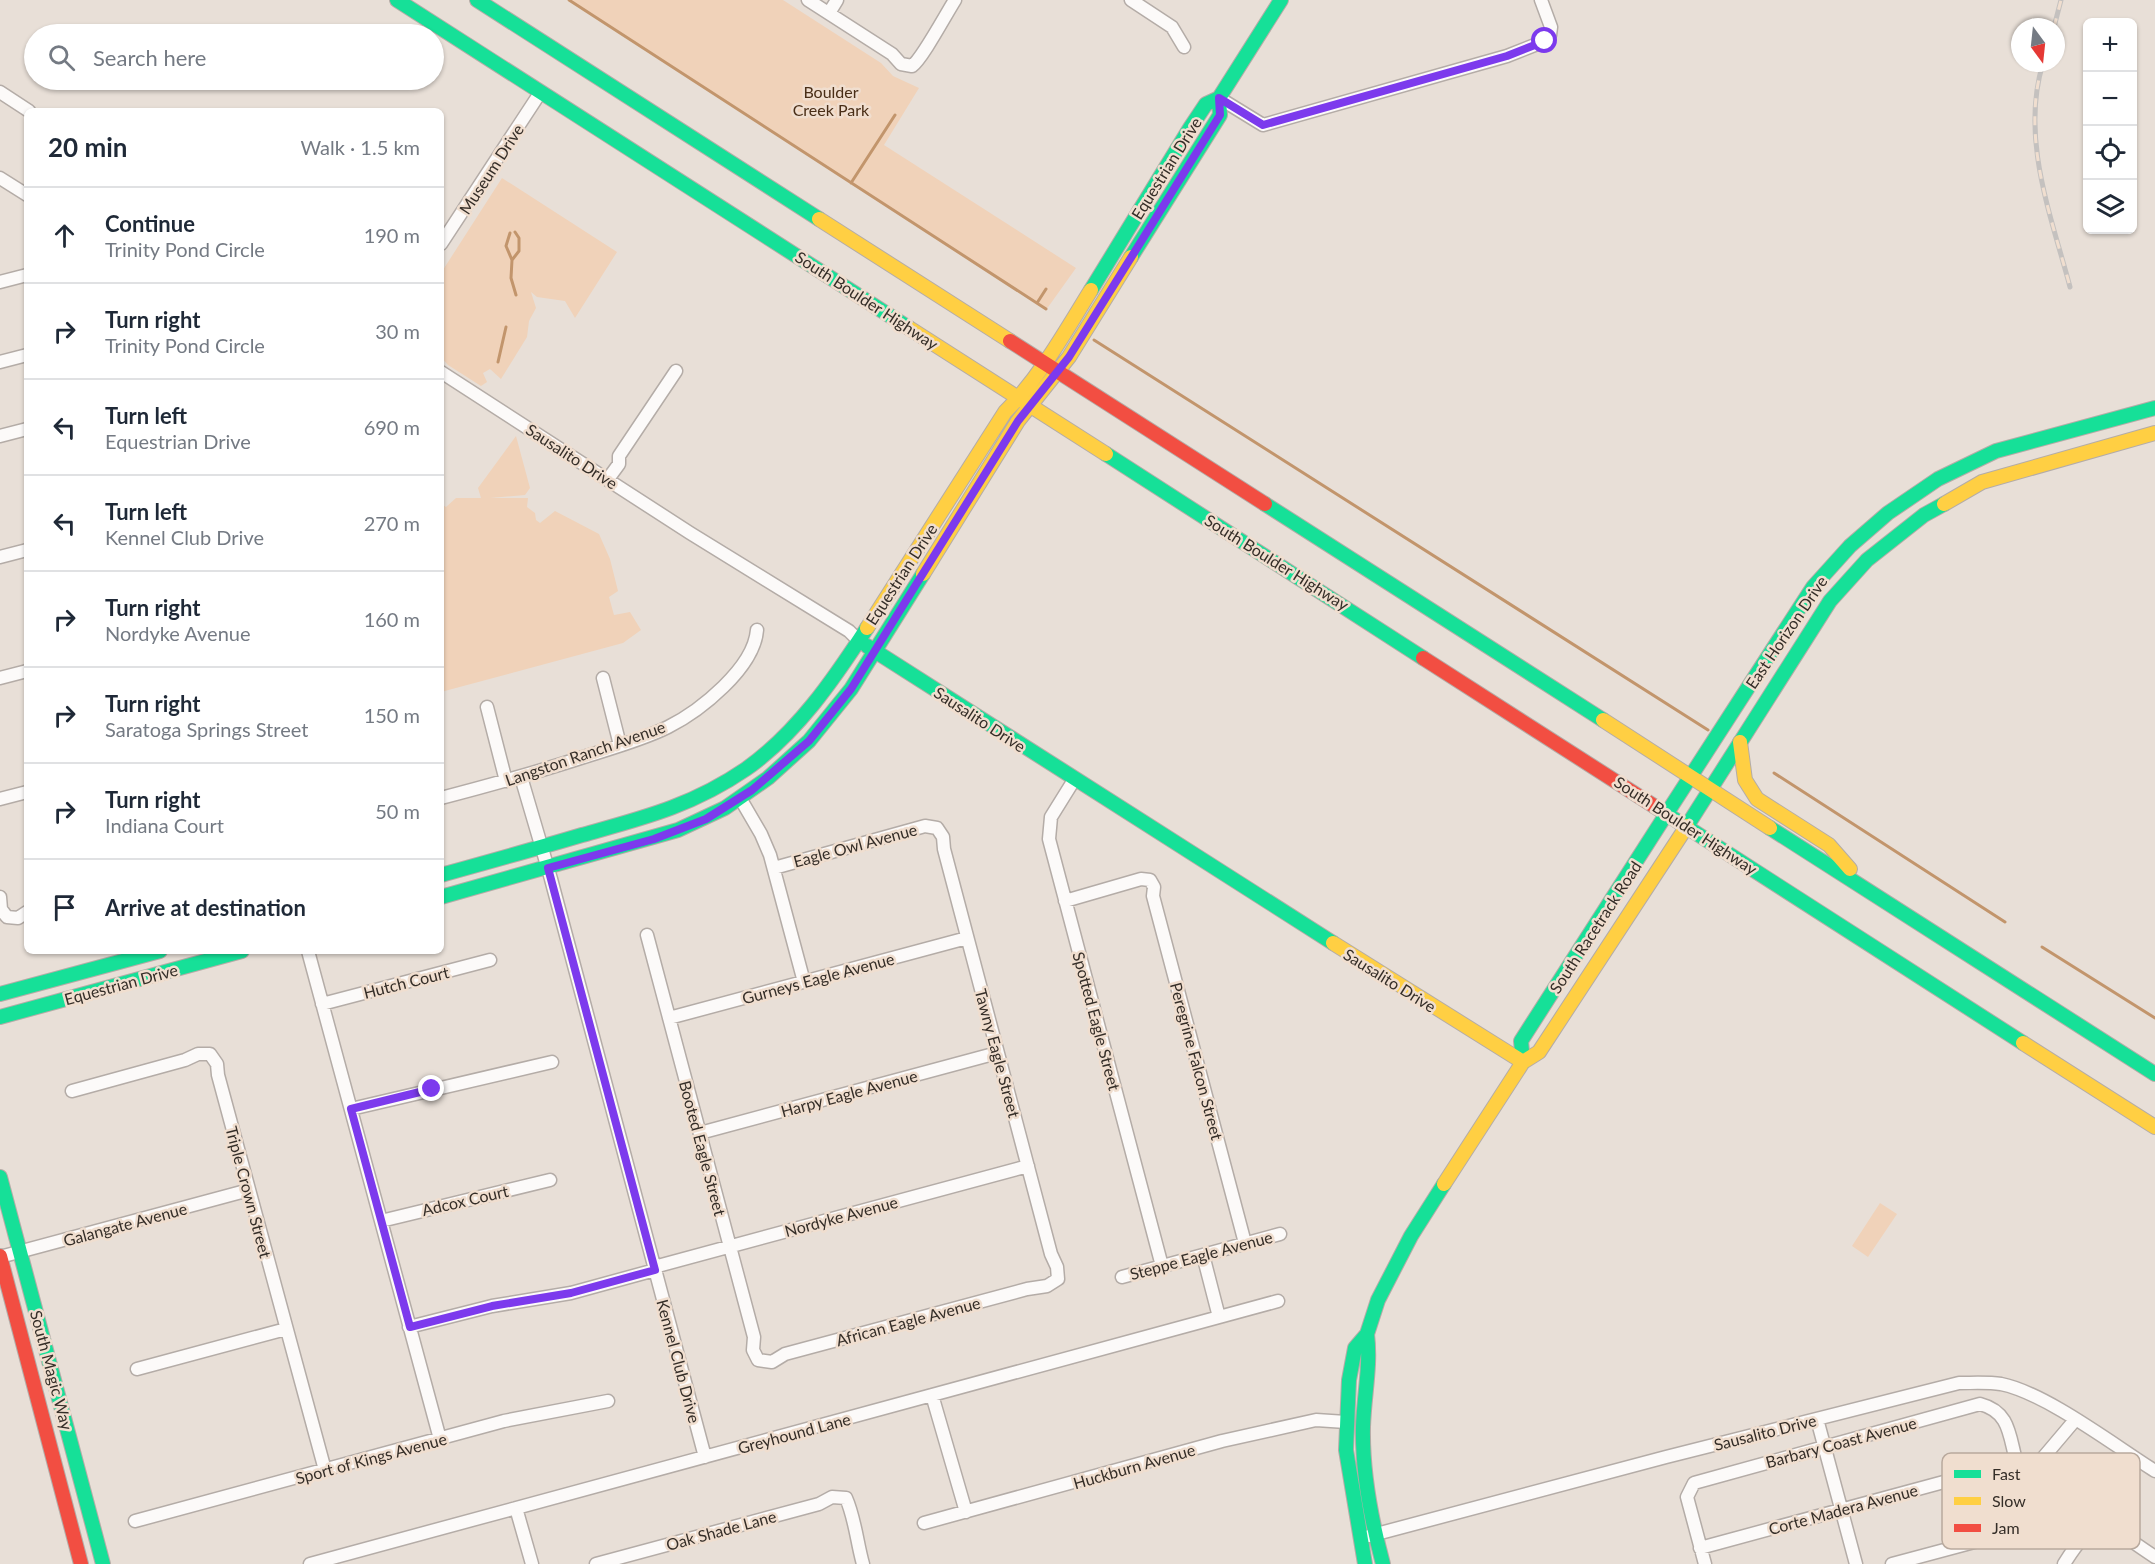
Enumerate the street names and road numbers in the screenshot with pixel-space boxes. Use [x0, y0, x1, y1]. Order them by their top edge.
street label: Equestrian Drive [1127, 113, 1205, 223]
street label: Museum Drive [455, 120, 527, 218]
street label: South Boulder Highway [792, 247, 942, 354]
street label: Sausalito Drive [523, 419, 621, 493]
street label: South Boulder Highway [1202, 510, 1353, 614]
street label: Equestrian Drive [861, 520, 941, 628]
street label: East Horizon Drive [1741, 572, 1831, 692]
street label: Sausalito Drive [931, 682, 1029, 756]
street label: Langston Ranch Avenue [502, 717, 668, 789]
street label: South Boulder Highway [1611, 772, 1761, 879]
street label: Eagle Owl Avenue [791, 819, 919, 871]
street label: South Racetrack Road [1545, 857, 1645, 997]
street label: Sausalito Drive [1340, 944, 1440, 1016]
street label: Gurneys Eagle Avenue [740, 949, 896, 1007]
street label: Spotted Eagle Street [1069, 950, 1125, 1093]
street label: Equestrian Drive [62, 960, 180, 1008]
street label: Hutch Court [361, 962, 451, 1002]
street label: Peregrine Falcon Street [1167, 980, 1227, 1142]
street label: Tawny Eagle Street [972, 986, 1024, 1120]
street label: Harpy Eagle Avenue [779, 1066, 919, 1120]
street label: Booted Eagle Street [676, 1078, 730, 1218]
street label: Triple Crown Street [222, 1124, 276, 1260]
street label: Adcox Court [420, 1181, 510, 1219]
street label: Nordyke Avenue [782, 1192, 900, 1240]
street label: Galangate Avenue [61, 1198, 189, 1250]
street label: Steppe Eagle Avenue [1127, 1227, 1275, 1283]
street label: African Eagle Avenue [834, 1293, 982, 1349]
street label: Kennel Club Drive [653, 1297, 705, 1425]
street label: South Magic Way [27, 1308, 77, 1433]
street label: Greyhound Lane [736, 1409, 852, 1457]
street label: Sausalito Drive [1712, 1410, 1818, 1454]
street label: Barbary Coast Avenue [1763, 1413, 1919, 1471]
street label: Sport of Kings Avenue [293, 1429, 449, 1487]
street label: Huckburn Avenue [1071, 1440, 1197, 1492]
street label: Corte Madera Avenue [1766, 1480, 1920, 1538]
street label: Oak Shade Lane [664, 1506, 778, 1554]

